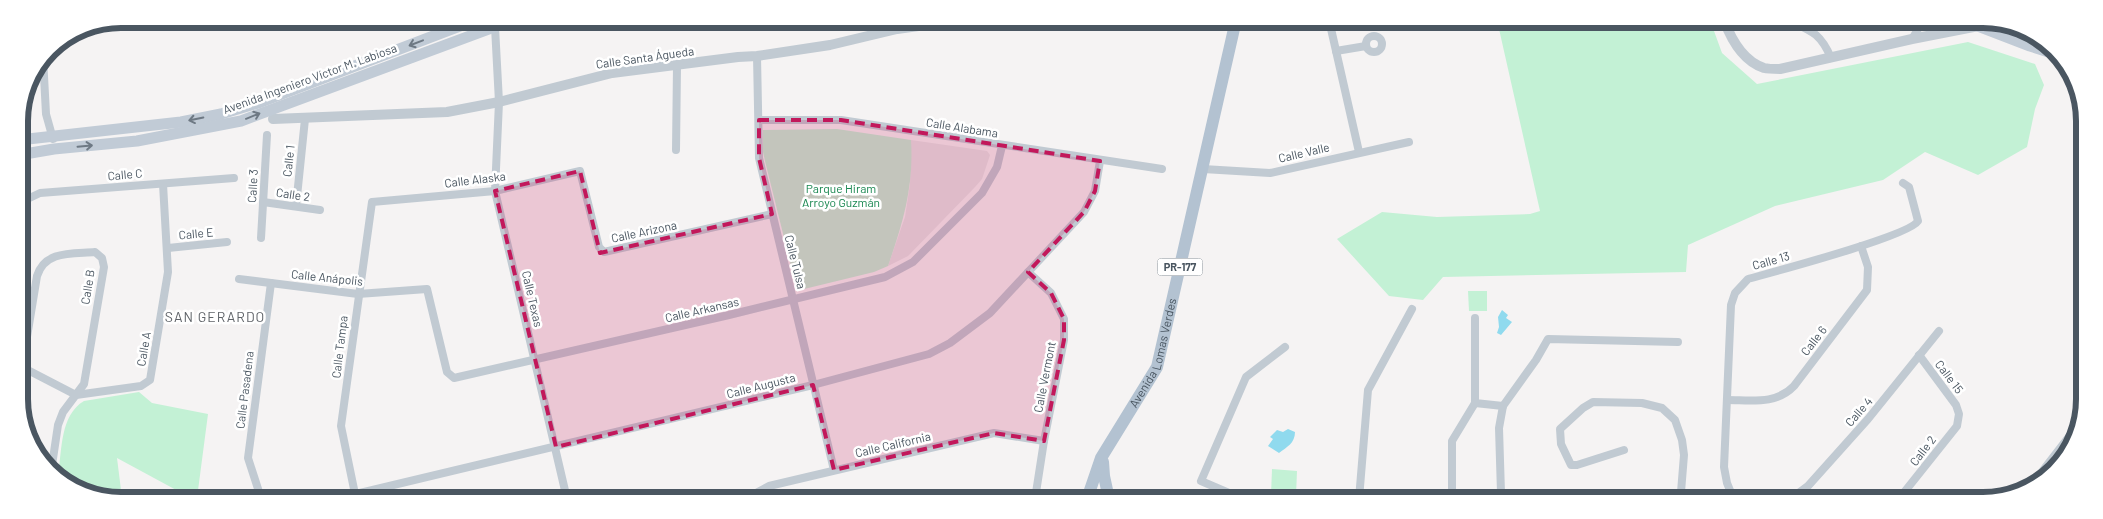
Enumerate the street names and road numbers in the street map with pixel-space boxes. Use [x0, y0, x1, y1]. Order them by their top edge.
street label: Avenida Ingeniero Víctor M. Labiosa [221, 40, 398, 116]
street label: Calle Santa Águeda [595, 43, 695, 71]
street label: Calle Alabama [925, 114, 999, 140]
street label: Calle Valle [1277, 139, 1331, 165]
street label: Calle 1 [279, 144, 297, 177]
street label: Calle C [107, 166, 143, 182]
street label: Calle Alaska [443, 168, 506, 190]
street label: Calle 3 [244, 169, 260, 203]
street label: Calle 2 [275, 185, 311, 203]
street label: Calle Arizona [610, 217, 678, 245]
street label: Calle E [178, 225, 214, 241]
street label: Calle Tulsa [783, 233, 809, 290]
street label: Calle 13 [1751, 248, 1791, 272]
road number: PR-177 [1158, 258, 1202, 276]
street label: Calle Anápolis [290, 266, 364, 288]
street label: Calle B [77, 268, 97, 305]
street label: Calle Texas [520, 269, 546, 329]
street label: Calle Arkansas [663, 294, 740, 324]
street label: Avenida Lomas Verdes [1126, 296, 1179, 410]
street label: Calle Tampa [328, 315, 350, 379]
street label: Calle 6 [1797, 323, 1829, 358]
street label: Calle A [133, 330, 153, 367]
street label: Calle Vermont [1030, 340, 1058, 414]
street label: Calle Pasadena [232, 350, 256, 430]
street label: Calle 15 [1933, 357, 1967, 396]
street label: Calle Augusta [725, 370, 797, 400]
street label: Calle 4 [1842, 394, 1875, 429]
street label: Calle California [854, 429, 932, 460]
street label: Calle 2 [1906, 433, 1938, 468]

